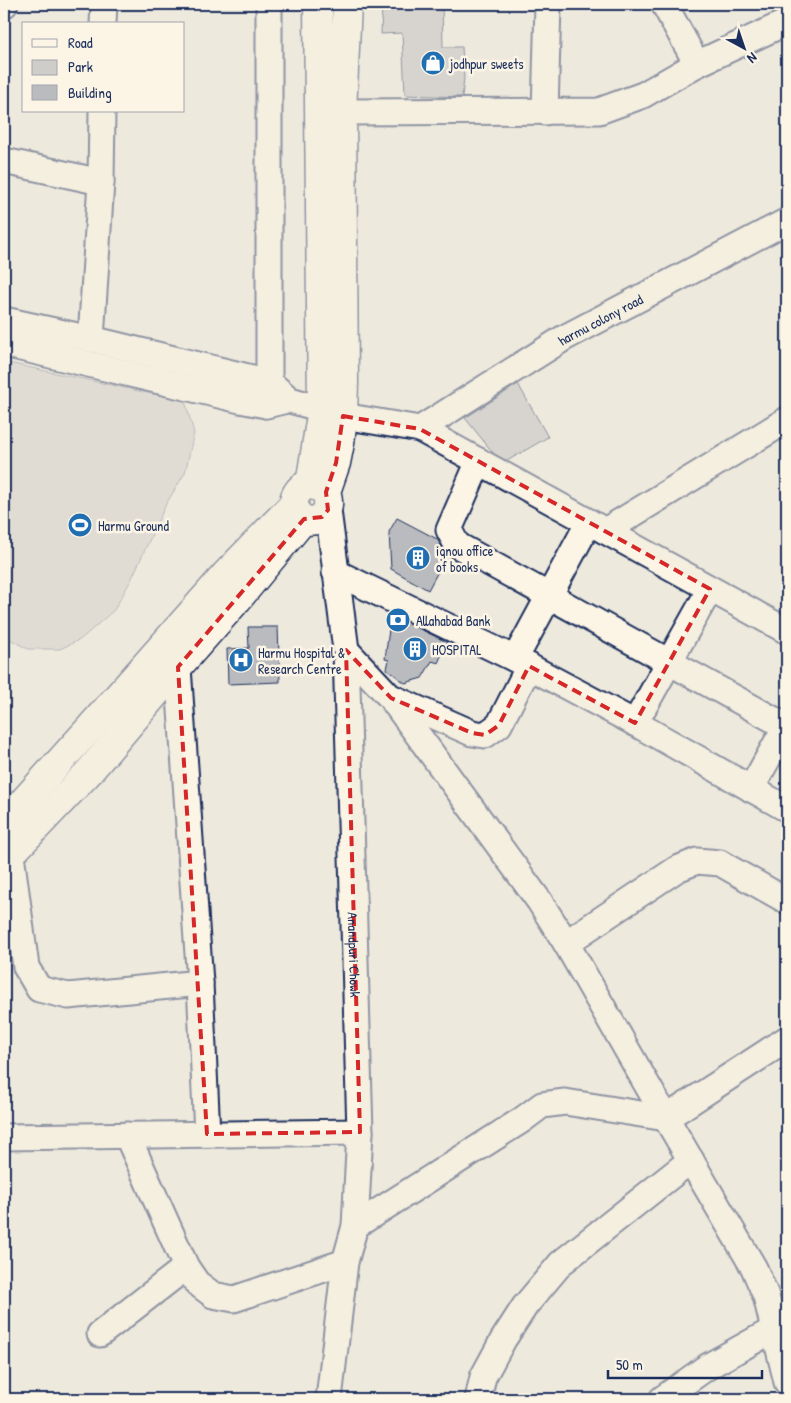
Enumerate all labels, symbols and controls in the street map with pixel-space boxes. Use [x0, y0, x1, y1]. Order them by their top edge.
legend [22, 22, 185, 112]
north arrow [718, 22, 768, 72]
text: Road [68, 32, 93, 53]
text: N [743, 49, 762, 68]
shop icon: jodhpur sweets [420, 50, 446, 76]
place label: jodhpur sweets [448, 54, 524, 74]
text: Park [68, 56, 93, 77]
text: Building [68, 82, 112, 103]
street label: harmu colony road [554, 289, 646, 349]
sports icon: Harmu Ground [67, 512, 93, 538]
place label: Harmu Ground [98, 516, 169, 535]
place label: ignou office of books [436, 541, 494, 576]
building icon: ignou office of books [405, 545, 431, 571]
bank icon: Allahabad Bank [385, 607, 411, 633]
place label: Allahabad Bank [416, 611, 491, 630]
building icon: HOSPITAL [402, 636, 428, 662]
place label: HOSPITAL [432, 640, 481, 659]
place label: Harmu Hospital & Research Centre [258, 643, 345, 678]
hospital icon: Harmu Hospital & Research Centre [228, 647, 254, 673]
street label: Anandpuri Chowk [344, 912, 366, 998]
scale bar [608, 1348, 762, 1380]
text: 50 m [616, 1354, 643, 1375]

